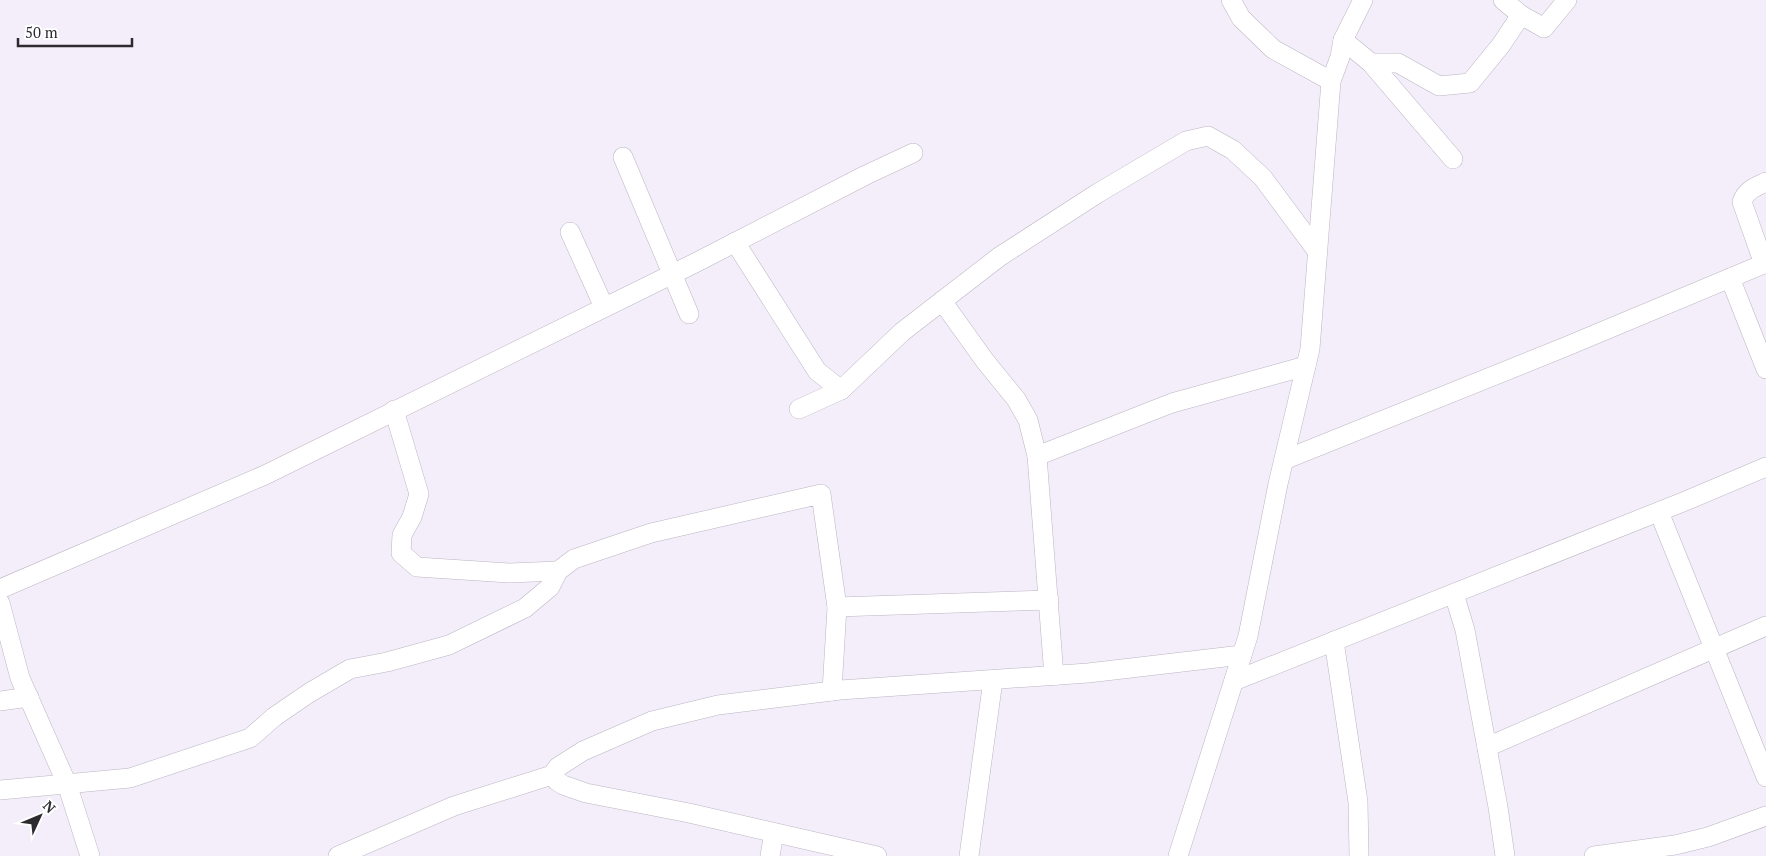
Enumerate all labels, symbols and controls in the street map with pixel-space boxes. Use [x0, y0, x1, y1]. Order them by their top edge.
scale bar [18, 15, 131, 47]
text: 50 m [25, 22, 58, 42]
north arrow [15, 791, 65, 841]
text: N [39, 796, 60, 817]

